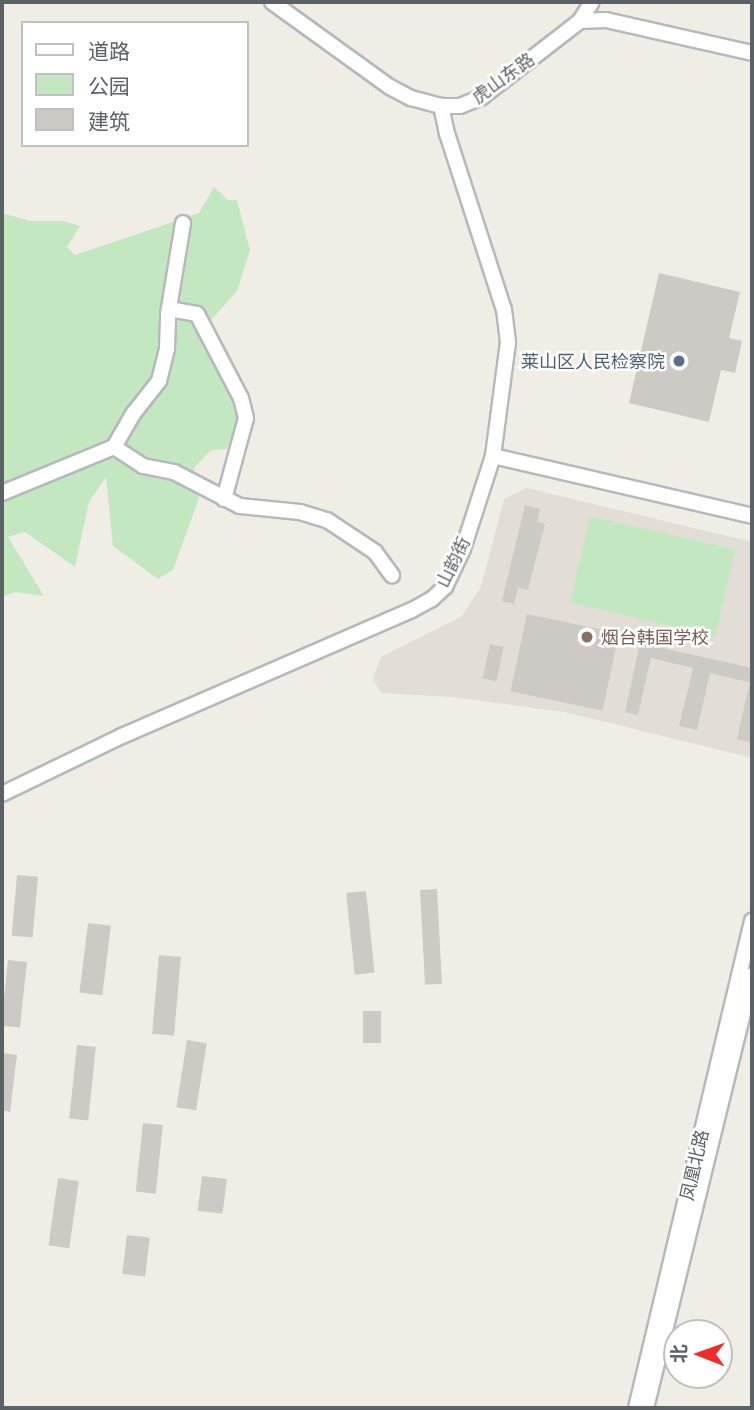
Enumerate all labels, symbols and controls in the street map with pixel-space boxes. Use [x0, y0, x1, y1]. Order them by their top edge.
legend [21, 21, 248, 147]
text: 道路 [88, 38, 130, 63]
street label: 虎山东路 [468, 48, 538, 108]
text: 公园 [88, 73, 130, 98]
text: 建筑 [88, 108, 130, 133]
place label: 莱山区人民检察院 [521, 350, 665, 372]
marker: 莱山区人民检察院 [671, 353, 687, 369]
street label: 山韵街 [431, 533, 475, 591]
place label: 烟台韩国学校 [601, 626, 709, 648]
marker: 烟台韩国学校 [579, 629, 595, 645]
street label: 凤凰北路 [675, 1127, 713, 1203]
north arrow [663, 1319, 733, 1389]
text: 北 [667, 1344, 690, 1363]

